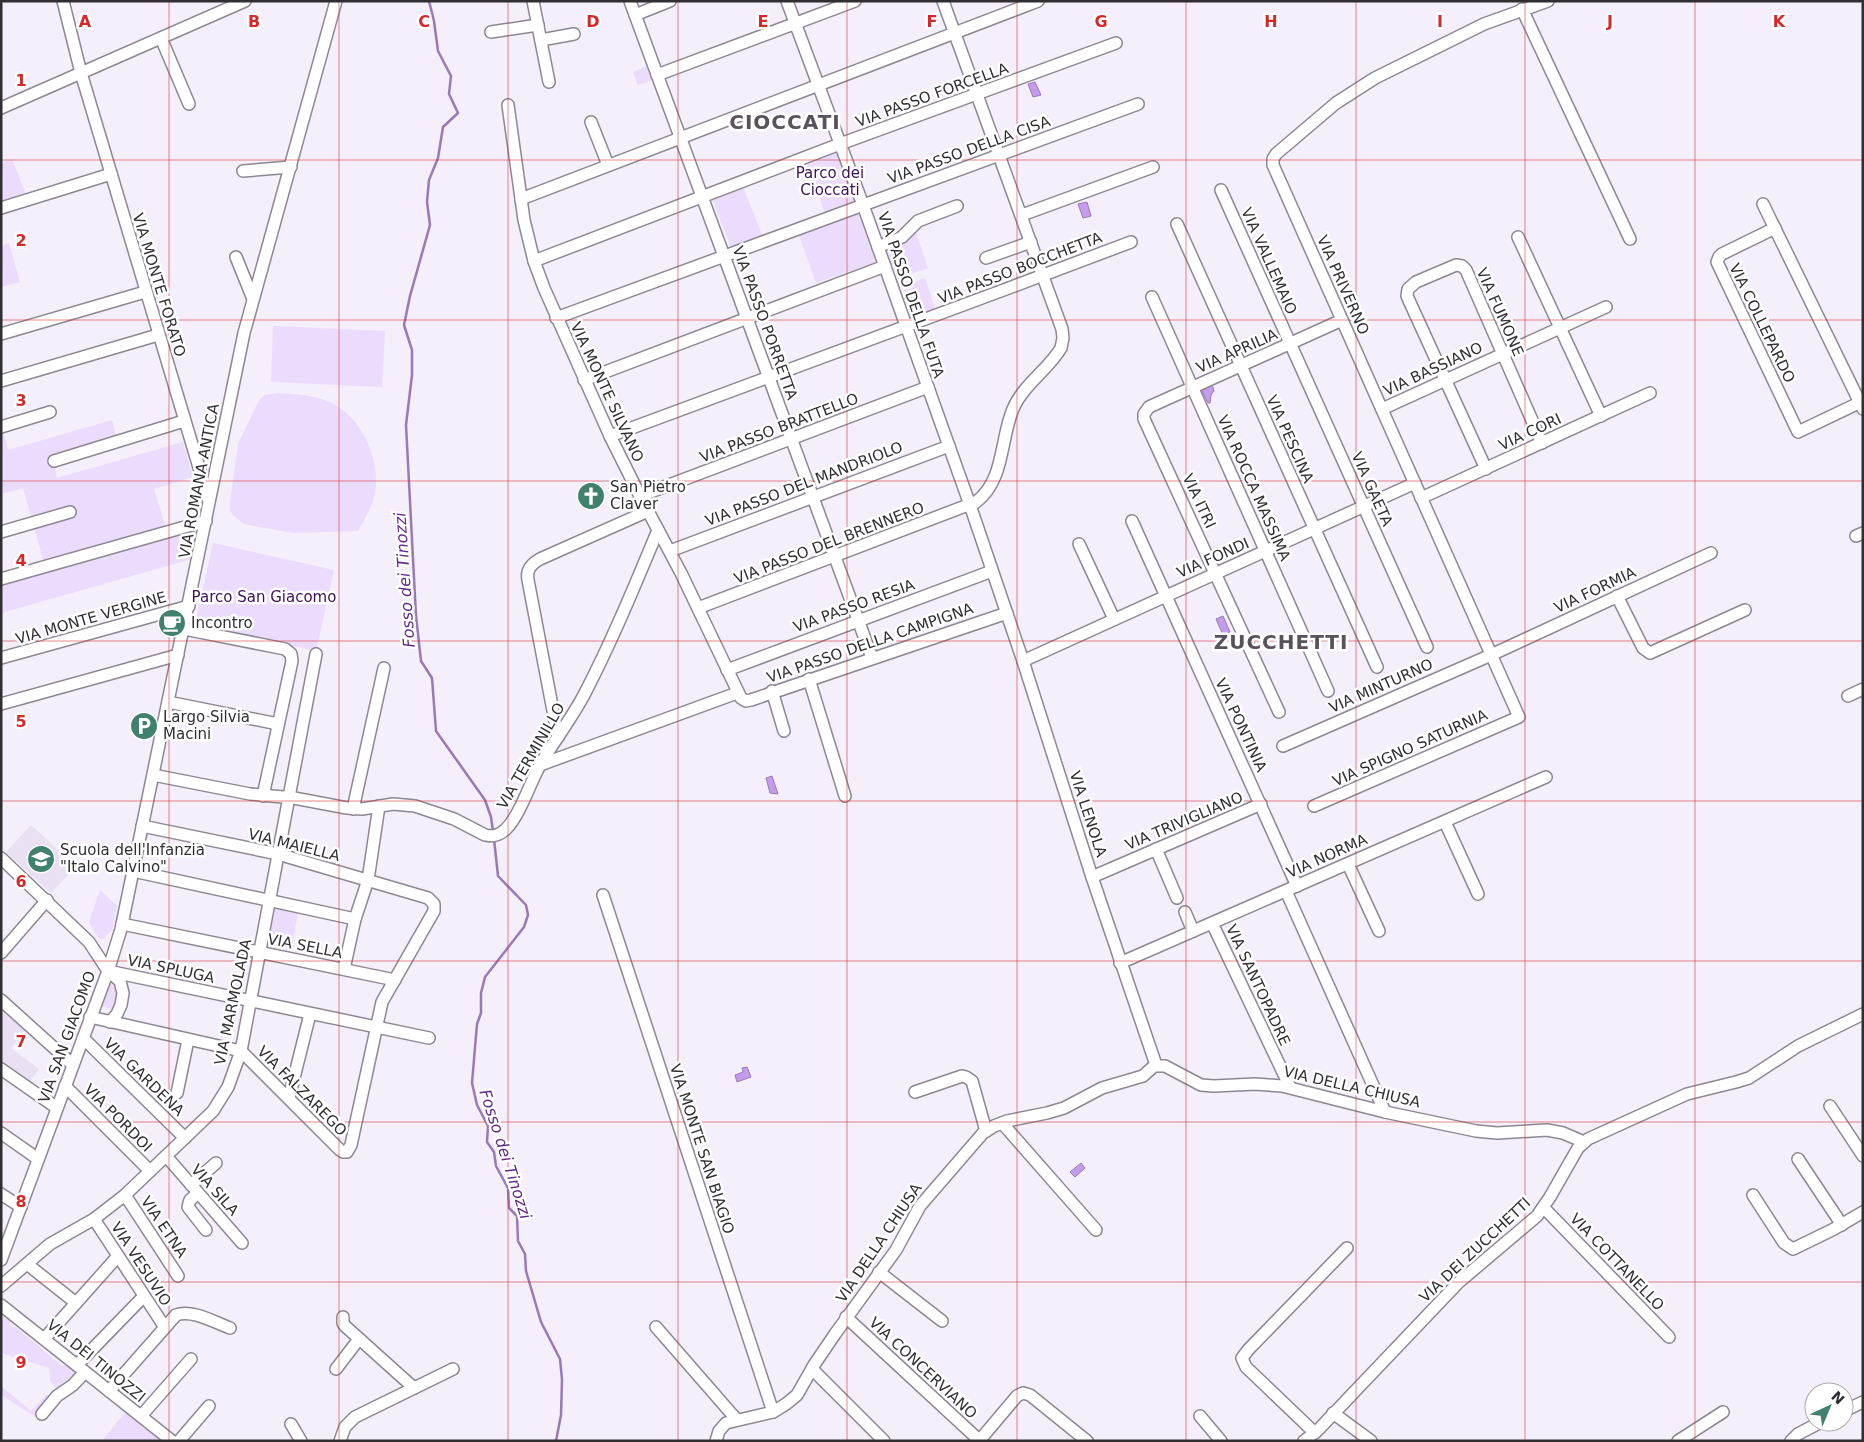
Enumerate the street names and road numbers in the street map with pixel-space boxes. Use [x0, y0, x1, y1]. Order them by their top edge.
street label: VIA PASSO FORCELLA [853, 59, 1011, 131]
street label: VIA PASSO DELLA CISA [885, 112, 1053, 188]
street label: VIA VALLEMAIO [1237, 205, 1301, 317]
street label: VIA PASSO DELLA FUTA [874, 209, 948, 381]
street label: VIA MONTE FORATO [129, 211, 189, 359]
street label: VIA PASSO BOCCHETTA [935, 228, 1105, 308]
street label: VIA PRIVERNO [1313, 233, 1373, 337]
street label: VIA PASSO PORRETTA [729, 244, 801, 403]
street label: VIA COLLEPARDO [1725, 260, 1799, 386]
street label: VIA FUMONE [1473, 265, 1527, 359]
street label: VIA MONTE SILVANO [567, 319, 647, 465]
street label: VIA APRILIA [1194, 325, 1281, 377]
street label: VIA BASSIANO [1381, 338, 1485, 400]
street label: VIA PASSO BRATTELLO [697, 389, 861, 467]
street label: VIA PESCINA [1263, 392, 1318, 486]
street label: VIA ROMANA ANTICA [175, 401, 223, 560]
street label: VIA CORI [1496, 410, 1564, 454]
street label: VIA ROCCA MASSIMA [1214, 412, 1295, 564]
street label: VIA PASSO DEL MANDRIOLO [703, 438, 905, 530]
street label: VIA GAETA [1348, 449, 1397, 530]
street label: VIA ITRI [1179, 471, 1219, 531]
street label: VIA PASSO DEL BRENNERO [731, 498, 927, 588]
street label: VIA FONDI [1174, 534, 1252, 582]
street label: VIA FORMIA [1551, 563, 1639, 617]
street label: VIA PASSO RESIA [791, 575, 918, 636]
street label: VIA MONTE VERGINE [14, 588, 168, 648]
street label: VIA PASSO DELLA CAMPIGNA [764, 599, 976, 687]
street label: VIA MINTURNO [1326, 655, 1436, 717]
street label: VIA PONTINIA [1211, 675, 1271, 775]
street label: VIA TERMINILLO [493, 700, 569, 812]
street label: VIA SPIGNO SATURNIA [1330, 705, 1491, 790]
street label: VIA LENOLA [1066, 769, 1111, 860]
street label: VIA TRIVIGLIANO [1122, 788, 1246, 854]
street label: VIA MAIELLA [246, 825, 343, 865]
street label: VIA NORMA [1284, 830, 1371, 882]
street label: VIA SANTOPADRE [1222, 921, 1294, 1049]
street label: VIA SELLA [266, 930, 345, 962]
street label: VIA MARMOLADA [211, 937, 255, 1067]
street label: VIA SPLUGA [126, 951, 217, 987]
street label: VIA SAN GIACOMO [35, 969, 99, 1105]
street label: VIA GARDENA [100, 1034, 188, 1120]
street label: VIA FALZAREGO [253, 1042, 351, 1140]
street label: VIA MONTE SAN BIAGIO [666, 1062, 738, 1236]
street label: VIA DELLA CHIUSA [1282, 1062, 1423, 1112]
street label: VIA PORDOI [80, 1080, 156, 1156]
street label: VIA SILA [187, 1161, 243, 1220]
street label: VIA DELLA CHIUSA [832, 1179, 926, 1306]
street label: VIA ETNA [137, 1193, 191, 1262]
street label: VIA DEI ZUCCHETTI [1416, 1194, 1534, 1306]
street label: VIA COTTANELLO [1566, 1210, 1668, 1314]
street label: VIA VESUVIO [107, 1219, 175, 1309]
street label: VIA CONCERVIANO [865, 1313, 981, 1423]
street label: VIA DEI TINOZZI [43, 1316, 149, 1406]

